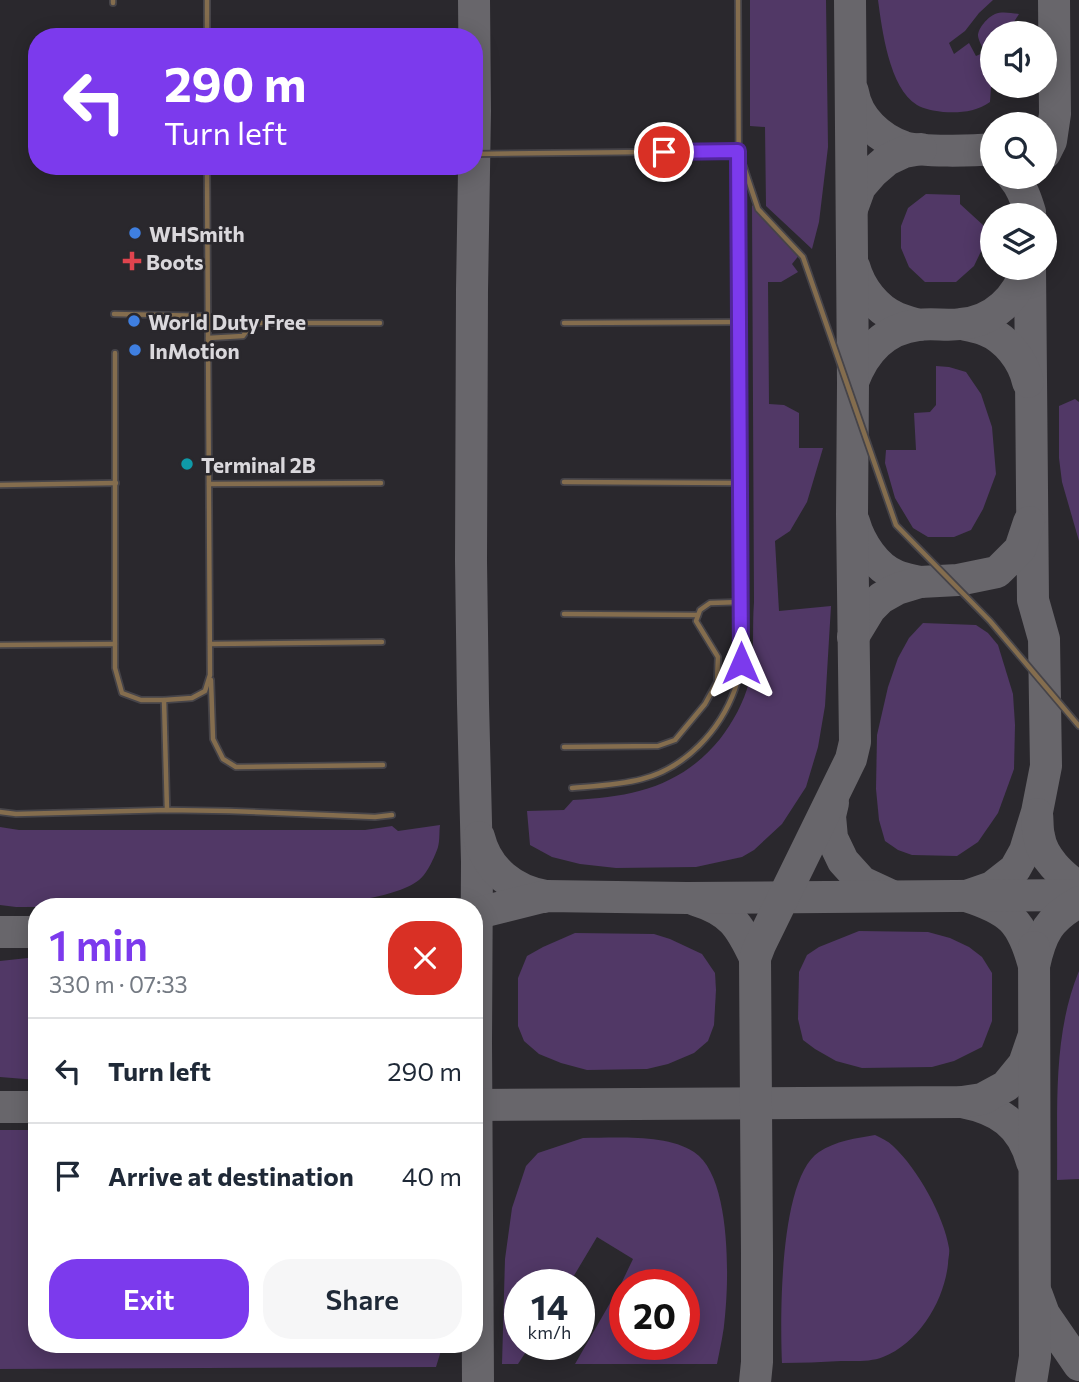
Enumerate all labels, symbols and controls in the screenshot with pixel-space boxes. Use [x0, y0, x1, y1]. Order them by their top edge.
map controls [980, 21, 1057, 280]
button: sound [980, 21, 1057, 98]
text: 290 m [164, 52, 306, 112]
icon: left [49, 56, 140, 147]
text: Turn left [164, 112, 288, 152]
button: search [980, 112, 1057, 189]
pin [634, 122, 694, 182]
icon: arrive [645, 133, 683, 171]
button: layers [980, 203, 1057, 280]
place label: WHSmith [149, 221, 245, 246]
marker: WHSmith [127, 225, 143, 241]
place label: Boots [146, 249, 204, 274]
marker: Boots [124, 253, 140, 269]
place label: World Duty Free [148, 309, 306, 334]
marker: World Duty Free [126, 313, 142, 329]
place label: InMotion [149, 338, 240, 363]
marker: InMotion [127, 342, 143, 358]
place label: Terminal 2B [201, 452, 316, 477]
marker: Terminal 2B [179, 456, 195, 472]
position arrow [704, 626, 778, 700]
text: 1 min [49, 918, 148, 970]
button: close [388, 921, 462, 995]
text: 330 m · 07:33 [49, 970, 188, 998]
icon: left [49, 1052, 87, 1090]
text: Turn left [108, 1055, 211, 1086]
text: 290 m [387, 1055, 462, 1086]
icon: arrive [49, 1157, 87, 1195]
text: Arrive at destination [108, 1160, 354, 1191]
text: 40 m [402, 1160, 462, 1191]
button: Exit [49, 1259, 249, 1339]
button: Share [263, 1259, 462, 1339]
speed limit sign: 20 [609, 1269, 700, 1360]
text: 14 [531, 1284, 568, 1327]
text: km/h [528, 1321, 571, 1343]

